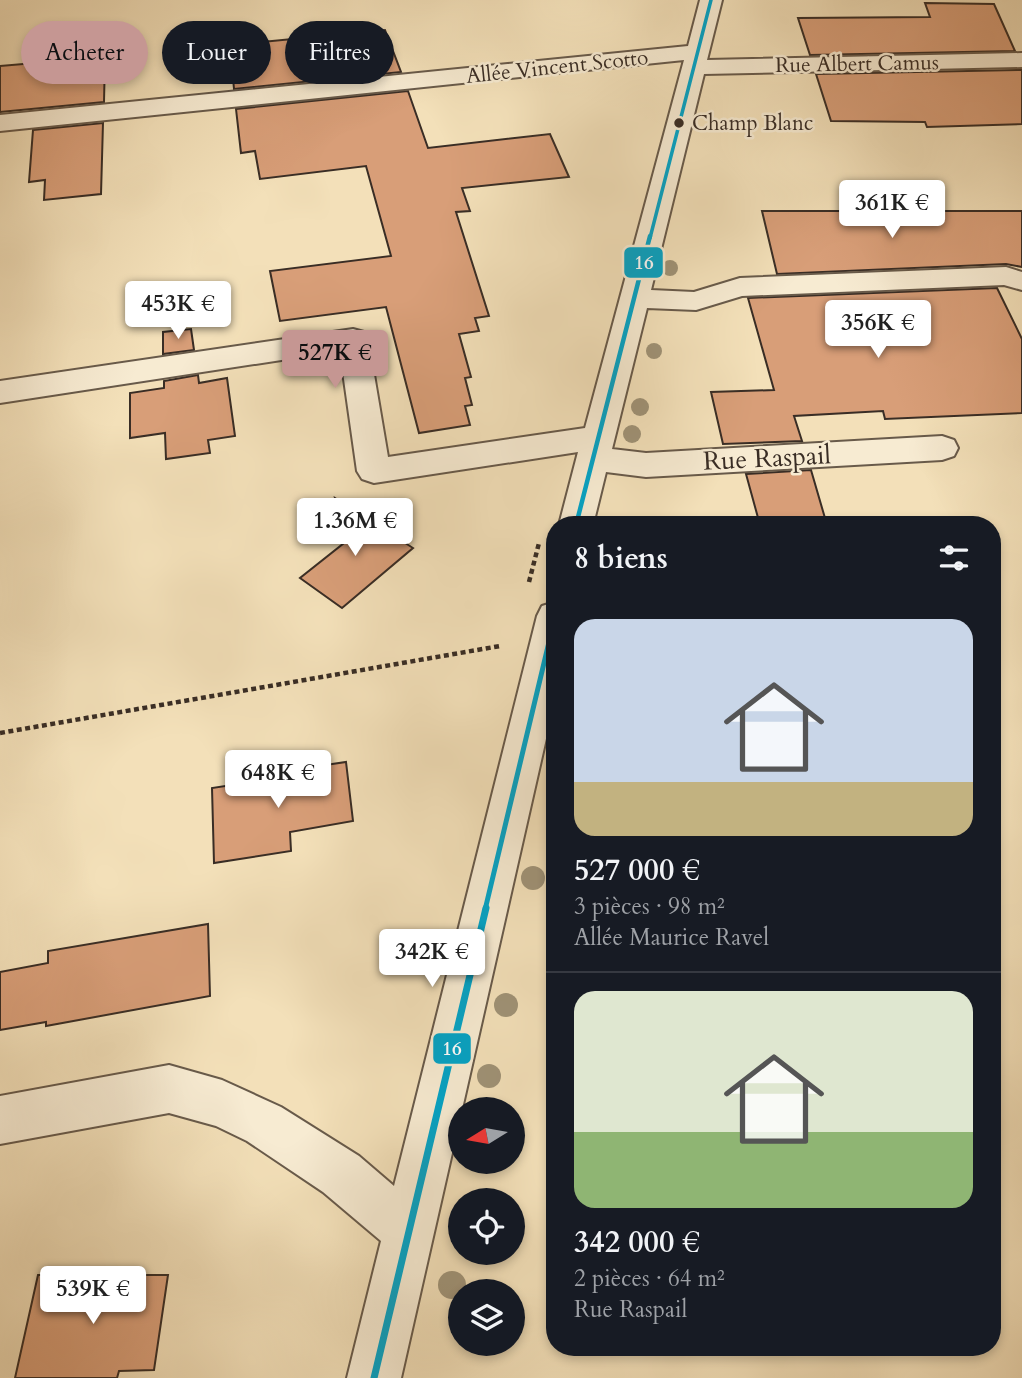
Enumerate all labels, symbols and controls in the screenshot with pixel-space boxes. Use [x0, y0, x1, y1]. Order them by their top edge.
chip: Acheter [21, 21, 148, 84]
chip: Louer [162, 21, 271, 84]
chip: Filtres [285, 21, 394, 84]
street label: Allée Vincent Scotto [464, 43, 650, 91]
street label: Rue Albert Camus [775, 48, 939, 80]
place label: Champ Blanc [692, 109, 813, 138]
marker: Champ Blanc [672, 116, 686, 130]
pin: 361K € [835, 180, 949, 240]
text: 361K € [855, 187, 929, 218]
line badge: 16 [623, 246, 664, 279]
text: 16 [634, 250, 654, 276]
pin: 453K € [121, 282, 235, 341]
text: 453K € [141, 288, 215, 319]
pin: 356K € [821, 300, 935, 360]
text: 356K € [841, 307, 915, 338]
pin: 527K € [278, 330, 392, 390]
text: 527K € [298, 337, 372, 368]
street label: Rue Raspail [702, 437, 832, 479]
pin: 1.36M € [290, 498, 420, 558]
text: 1.36M € [313, 505, 397, 536]
text: 8 biens [574, 538, 668, 579]
icon: filters [935, 539, 973, 577]
icon: home [711, 664, 837, 790]
pin: 648K € [221, 750, 335, 810]
text: 648K € [241, 757, 315, 788]
text: 527 000 € [574, 850, 700, 891]
text: 3 pièces · 98 m² [574, 891, 725, 922]
text: Allée Maurice Ravel [574, 922, 769, 953]
pin: 342K € [375, 930, 489, 989]
text: 342K € [395, 936, 469, 967]
line badge: 16 [432, 1032, 472, 1065]
text: 16 [442, 1036, 462, 1062]
icon: home [711, 1036, 837, 1162]
north arrow [448, 1097, 525, 1174]
map controls [448, 1097, 525, 1356]
button: locate [448, 1188, 525, 1265]
text: 342 000 € [574, 1222, 700, 1263]
text: 2 pièces · 64 m² [574, 1263, 725, 1294]
pin: 539K € [36, 1266, 150, 1326]
text: 539K € [56, 1273, 130, 1304]
button: layers [448, 1279, 525, 1356]
text: Rue Raspail [574, 1294, 687, 1325]

